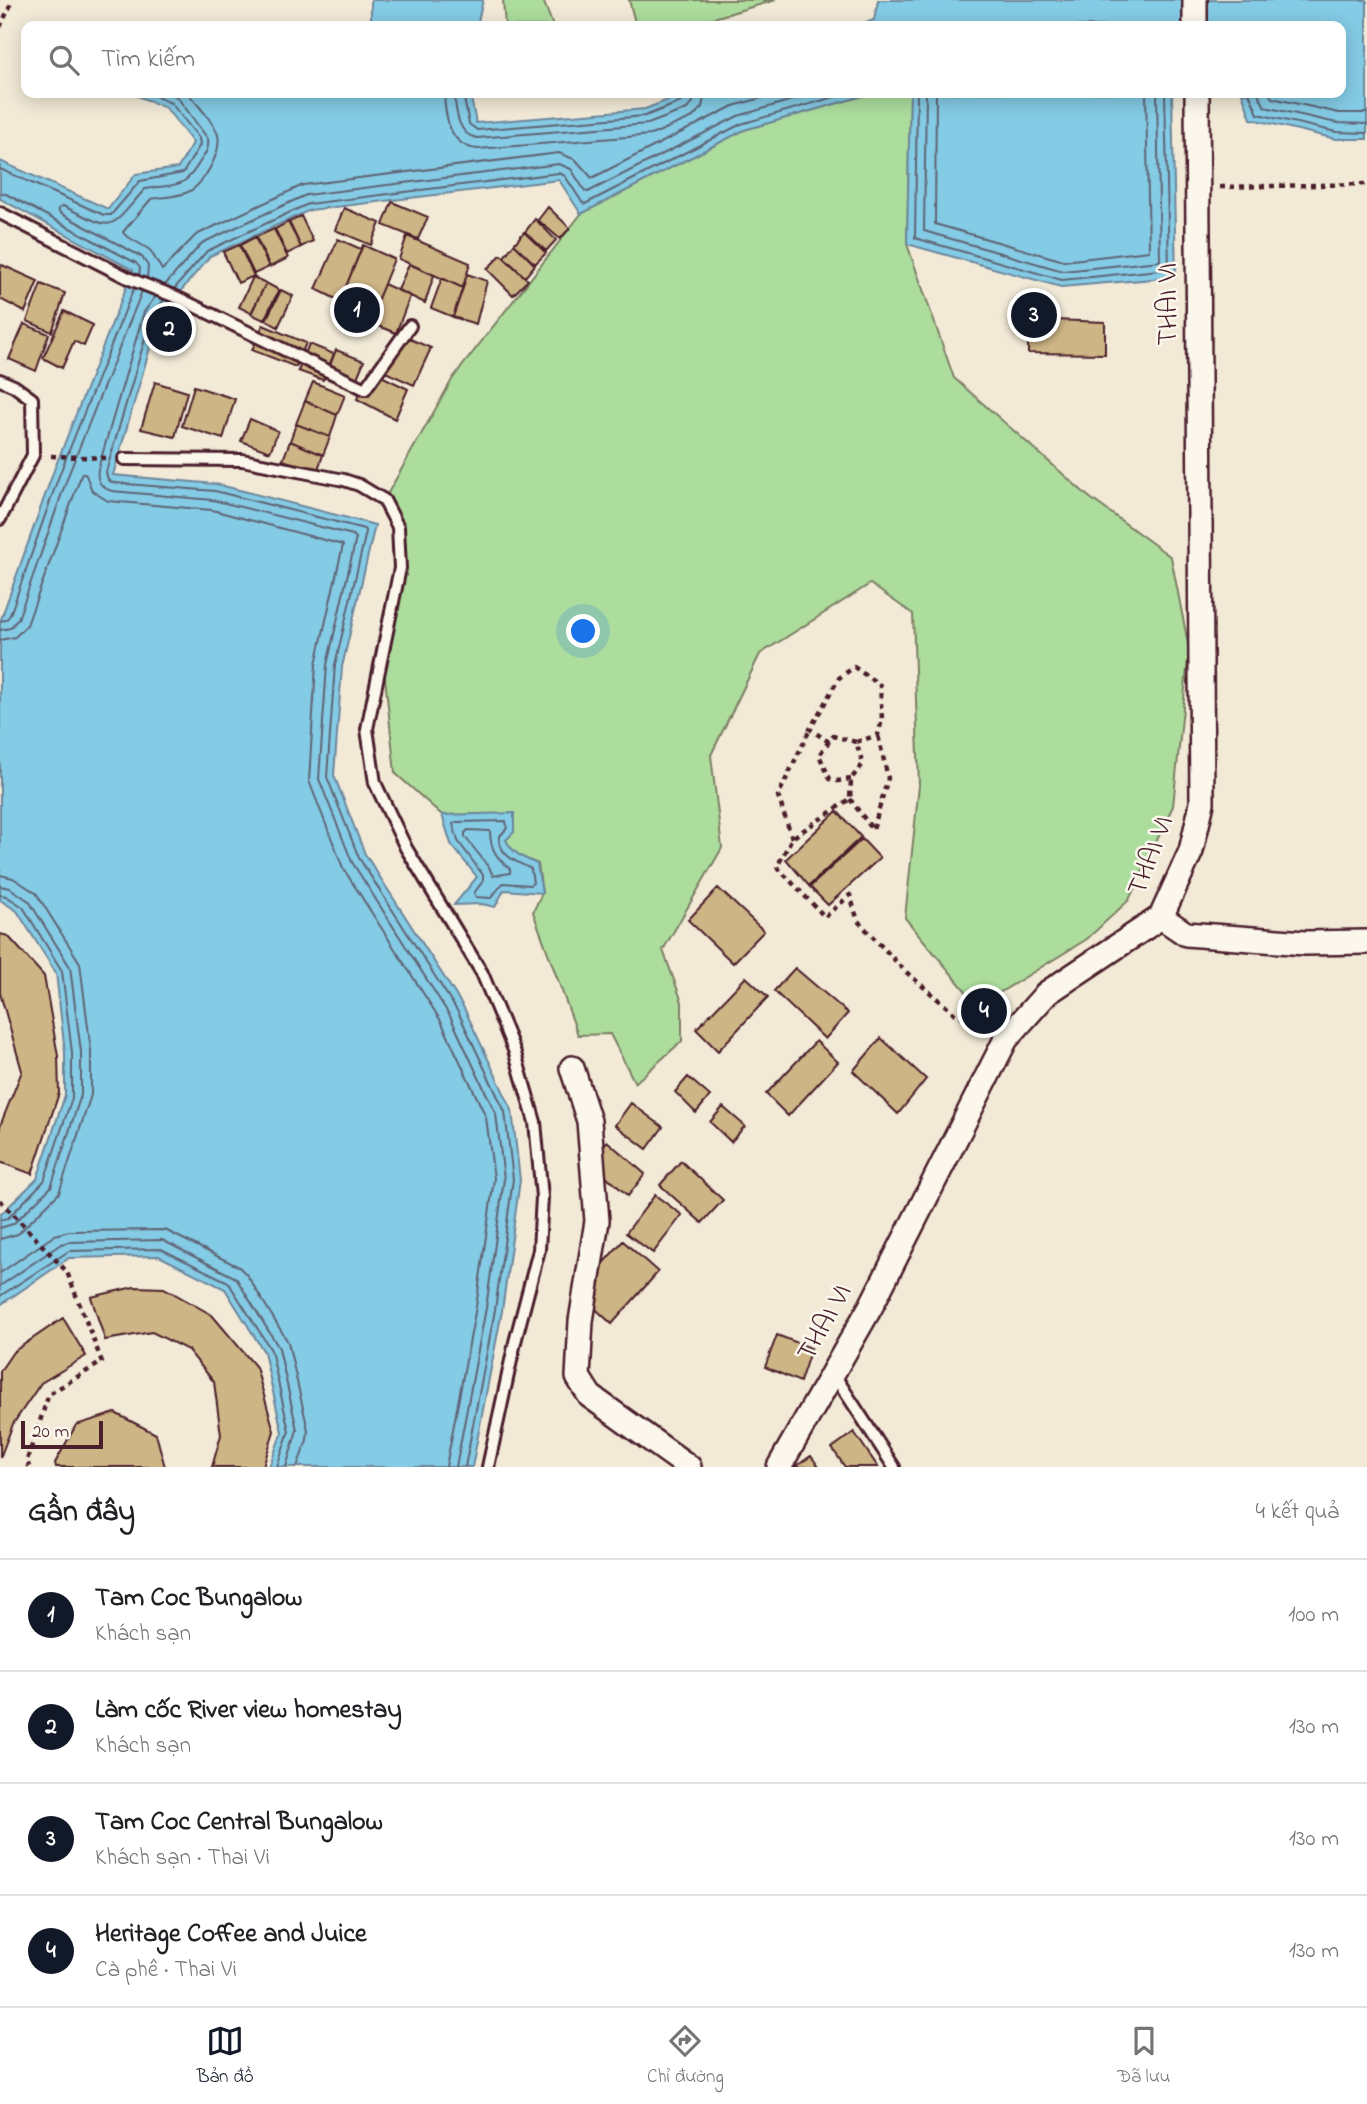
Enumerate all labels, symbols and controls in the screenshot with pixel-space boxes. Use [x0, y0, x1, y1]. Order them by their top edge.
search box [21, 21, 1346, 98]
icon: search [45, 41, 83, 79]
text: Tìm kiếm [101, 41, 195, 79]
street label: THAI VI [1149, 263, 1190, 345]
pin: 1 [334, 284, 380, 336]
pin: 3 [1011, 289, 1057, 341]
pin: 2 [146, 303, 192, 355]
your location [566, 614, 600, 648]
street label: THAI VI [1118, 810, 1186, 902]
pin: 4 [961, 985, 1007, 1037]
street label: THAI VI [788, 1277, 864, 1369]
scale bar [21, 1418, 103, 1450]
text: 20 m [32, 1419, 69, 1446]
text: Gần đây [28, 1491, 135, 1535]
text: 4 kết quả [1256, 1496, 1339, 1529]
text: Tam Coc Bungalow [95, 1580, 302, 1618]
text: 1 [47, 1599, 55, 1632]
text: 100 m [1288, 1599, 1339, 1632]
text: Khách sạn [95, 1618, 191, 1651]
text: Làm cốc River view homestay [95, 1692, 402, 1730]
text: 2 [45, 1711, 57, 1744]
text: 130 m [1289, 1711, 1339, 1744]
text: Khách sạn [95, 1730, 191, 1763]
text: Tam Coc Central Bungalow [95, 1804, 383, 1842]
text: 3 [46, 1823, 56, 1856]
text: 130 m [1289, 1823, 1339, 1856]
text: Khách sạn · Thai Vi [95, 1842, 270, 1875]
text: Heritage Coffee and Juice [95, 1916, 367, 1954]
text: 4 [46, 1935, 56, 1968]
text: 130 m [1289, 1935, 1339, 1968]
text: Cà phê · Thai Vi [95, 1954, 237, 1987]
tab: Bản đồ [197, 2022, 254, 2091]
tab: Chỉ đường [647, 2022, 724, 2091]
tab: Đã lưu [1117, 2022, 1170, 2091]

